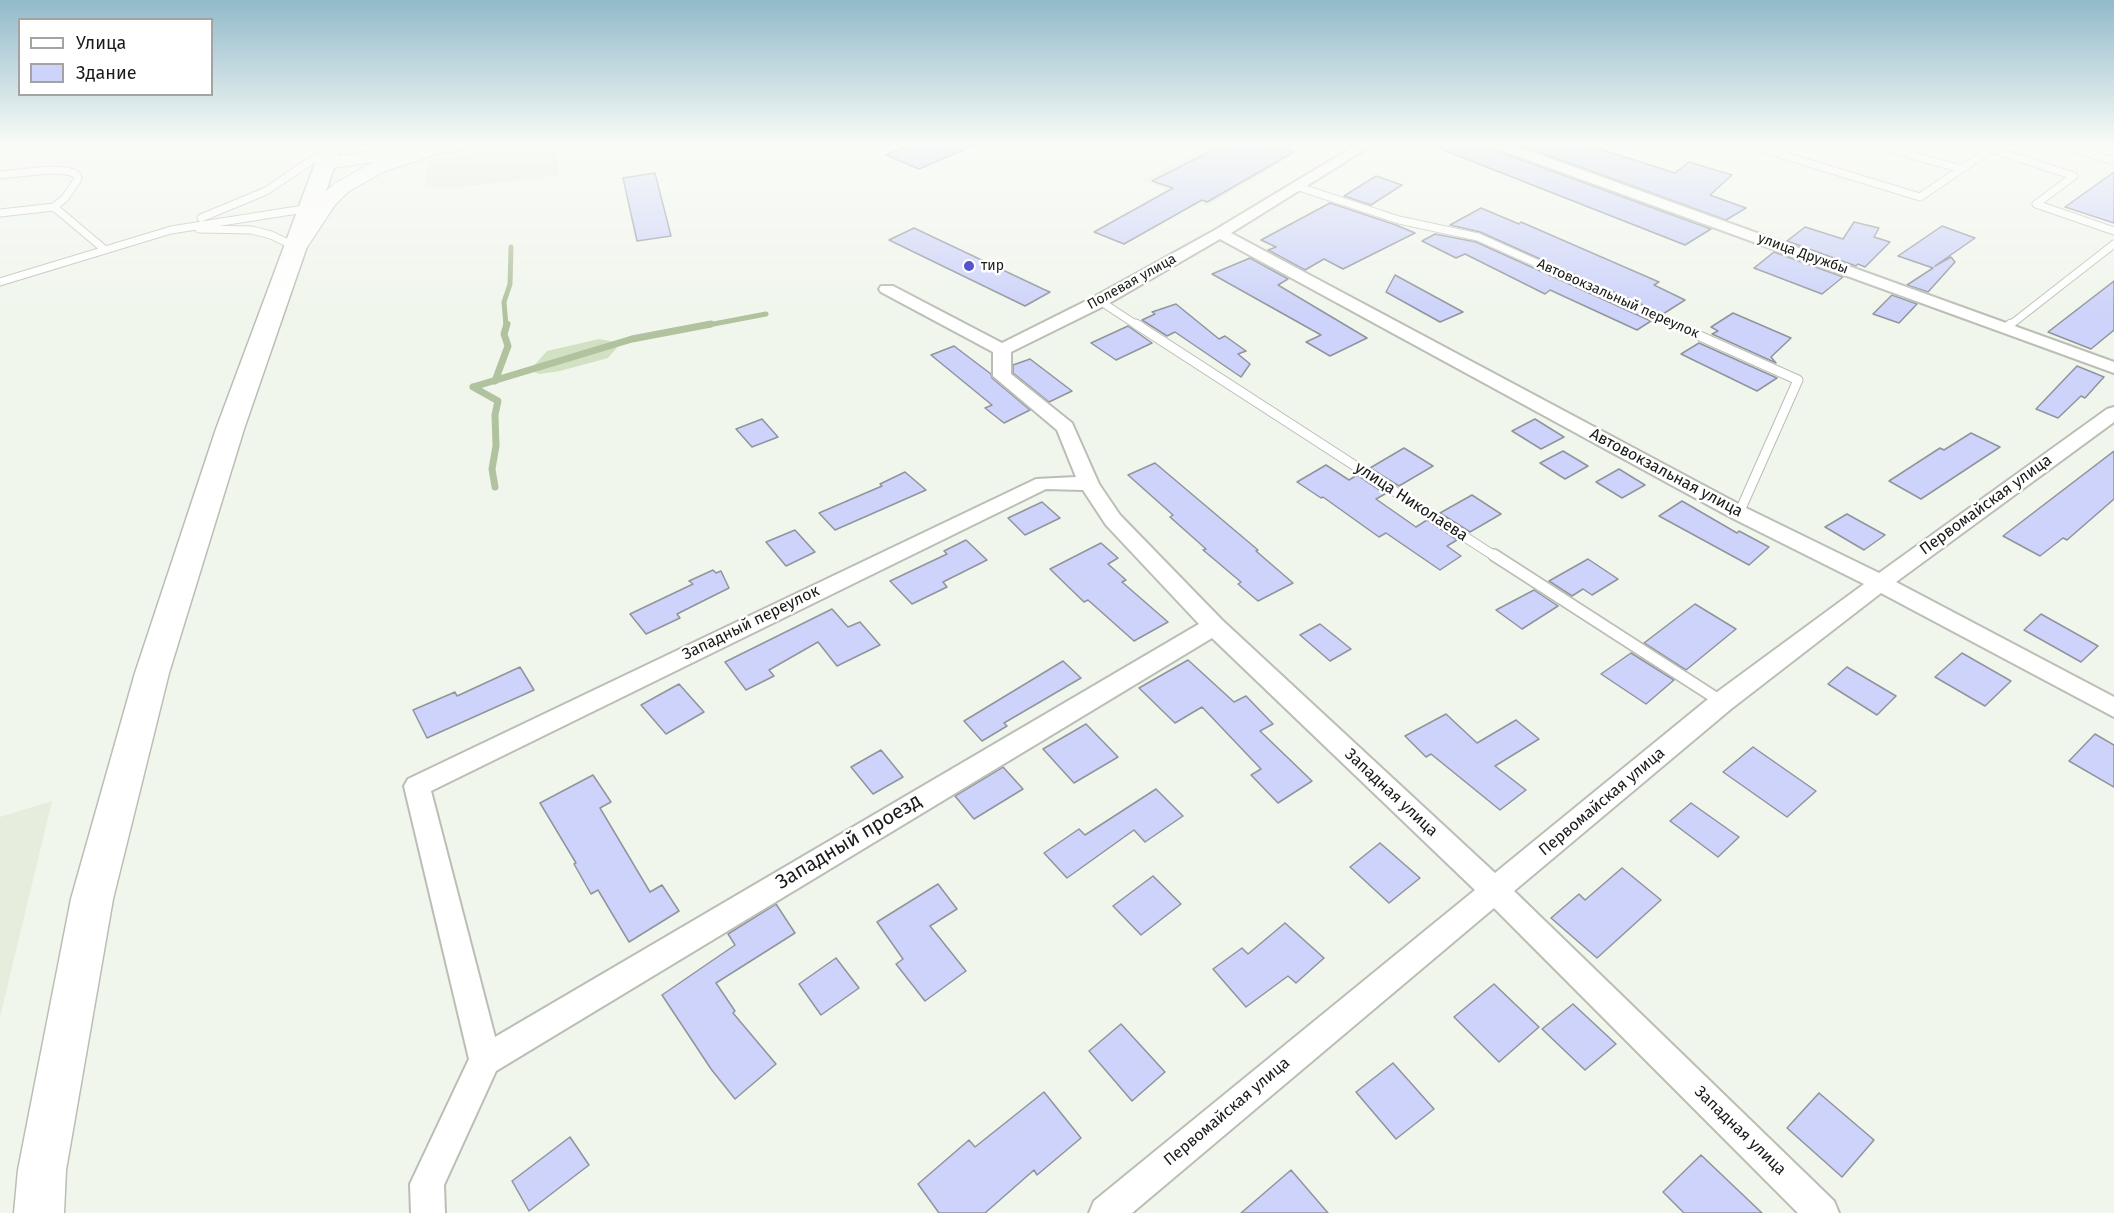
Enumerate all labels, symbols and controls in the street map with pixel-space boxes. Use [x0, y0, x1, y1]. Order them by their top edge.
legend [18, 18, 213, 96]
text: Улица [76, 32, 126, 54]
text: Здание [76, 62, 137, 84]
street label: улица Дружбы [1756, 230, 1850, 278]
street label: Полевая улица [1085, 251, 1179, 313]
street label: Автовокзальный переулок [1534, 256, 1702, 342]
place label: тир [981, 258, 1004, 274]
marker: тир [962, 259, 976, 273]
street label: Автовокзальная улица [1586, 425, 1746, 521]
street label: Первомайская улица [1916, 451, 2056, 559]
street label: улица Николаева [1351, 458, 1471, 546]
street label: Западный переулок [679, 581, 823, 665]
street label: Первомайская улица [1535, 744, 1669, 860]
street label: Западная улица [1341, 745, 1441, 841]
street label: Западный проезд [772, 789, 926, 895]
street label: Первомайская улица [1160, 1054, 1294, 1170]
street label: Западная улица [1690, 1082, 1790, 1180]

